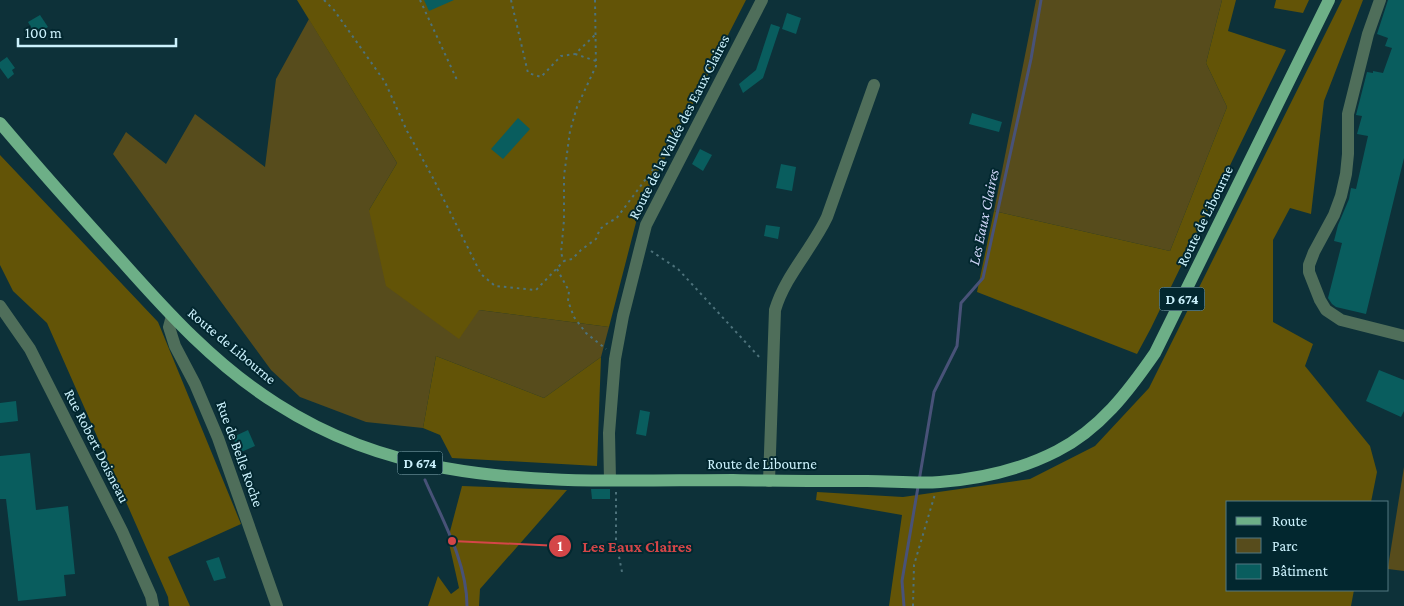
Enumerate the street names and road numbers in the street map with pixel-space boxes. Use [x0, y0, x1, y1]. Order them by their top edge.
street label: Route de la Vallée des Eaux Claires [625, 32, 733, 222]
street label: Route de Libourne [1174, 163, 1236, 269]
road number: D 674 [1160, 288, 1204, 310]
street label: Route de Libourne [185, 305, 279, 388]
street label: Rue Robert Doisneau [61, 387, 133, 505]
street label: Rue de Belle Roche [213, 399, 267, 509]
road number: D 674 [398, 452, 442, 474]
street label: Route de Libourne [707, 456, 817, 472]

